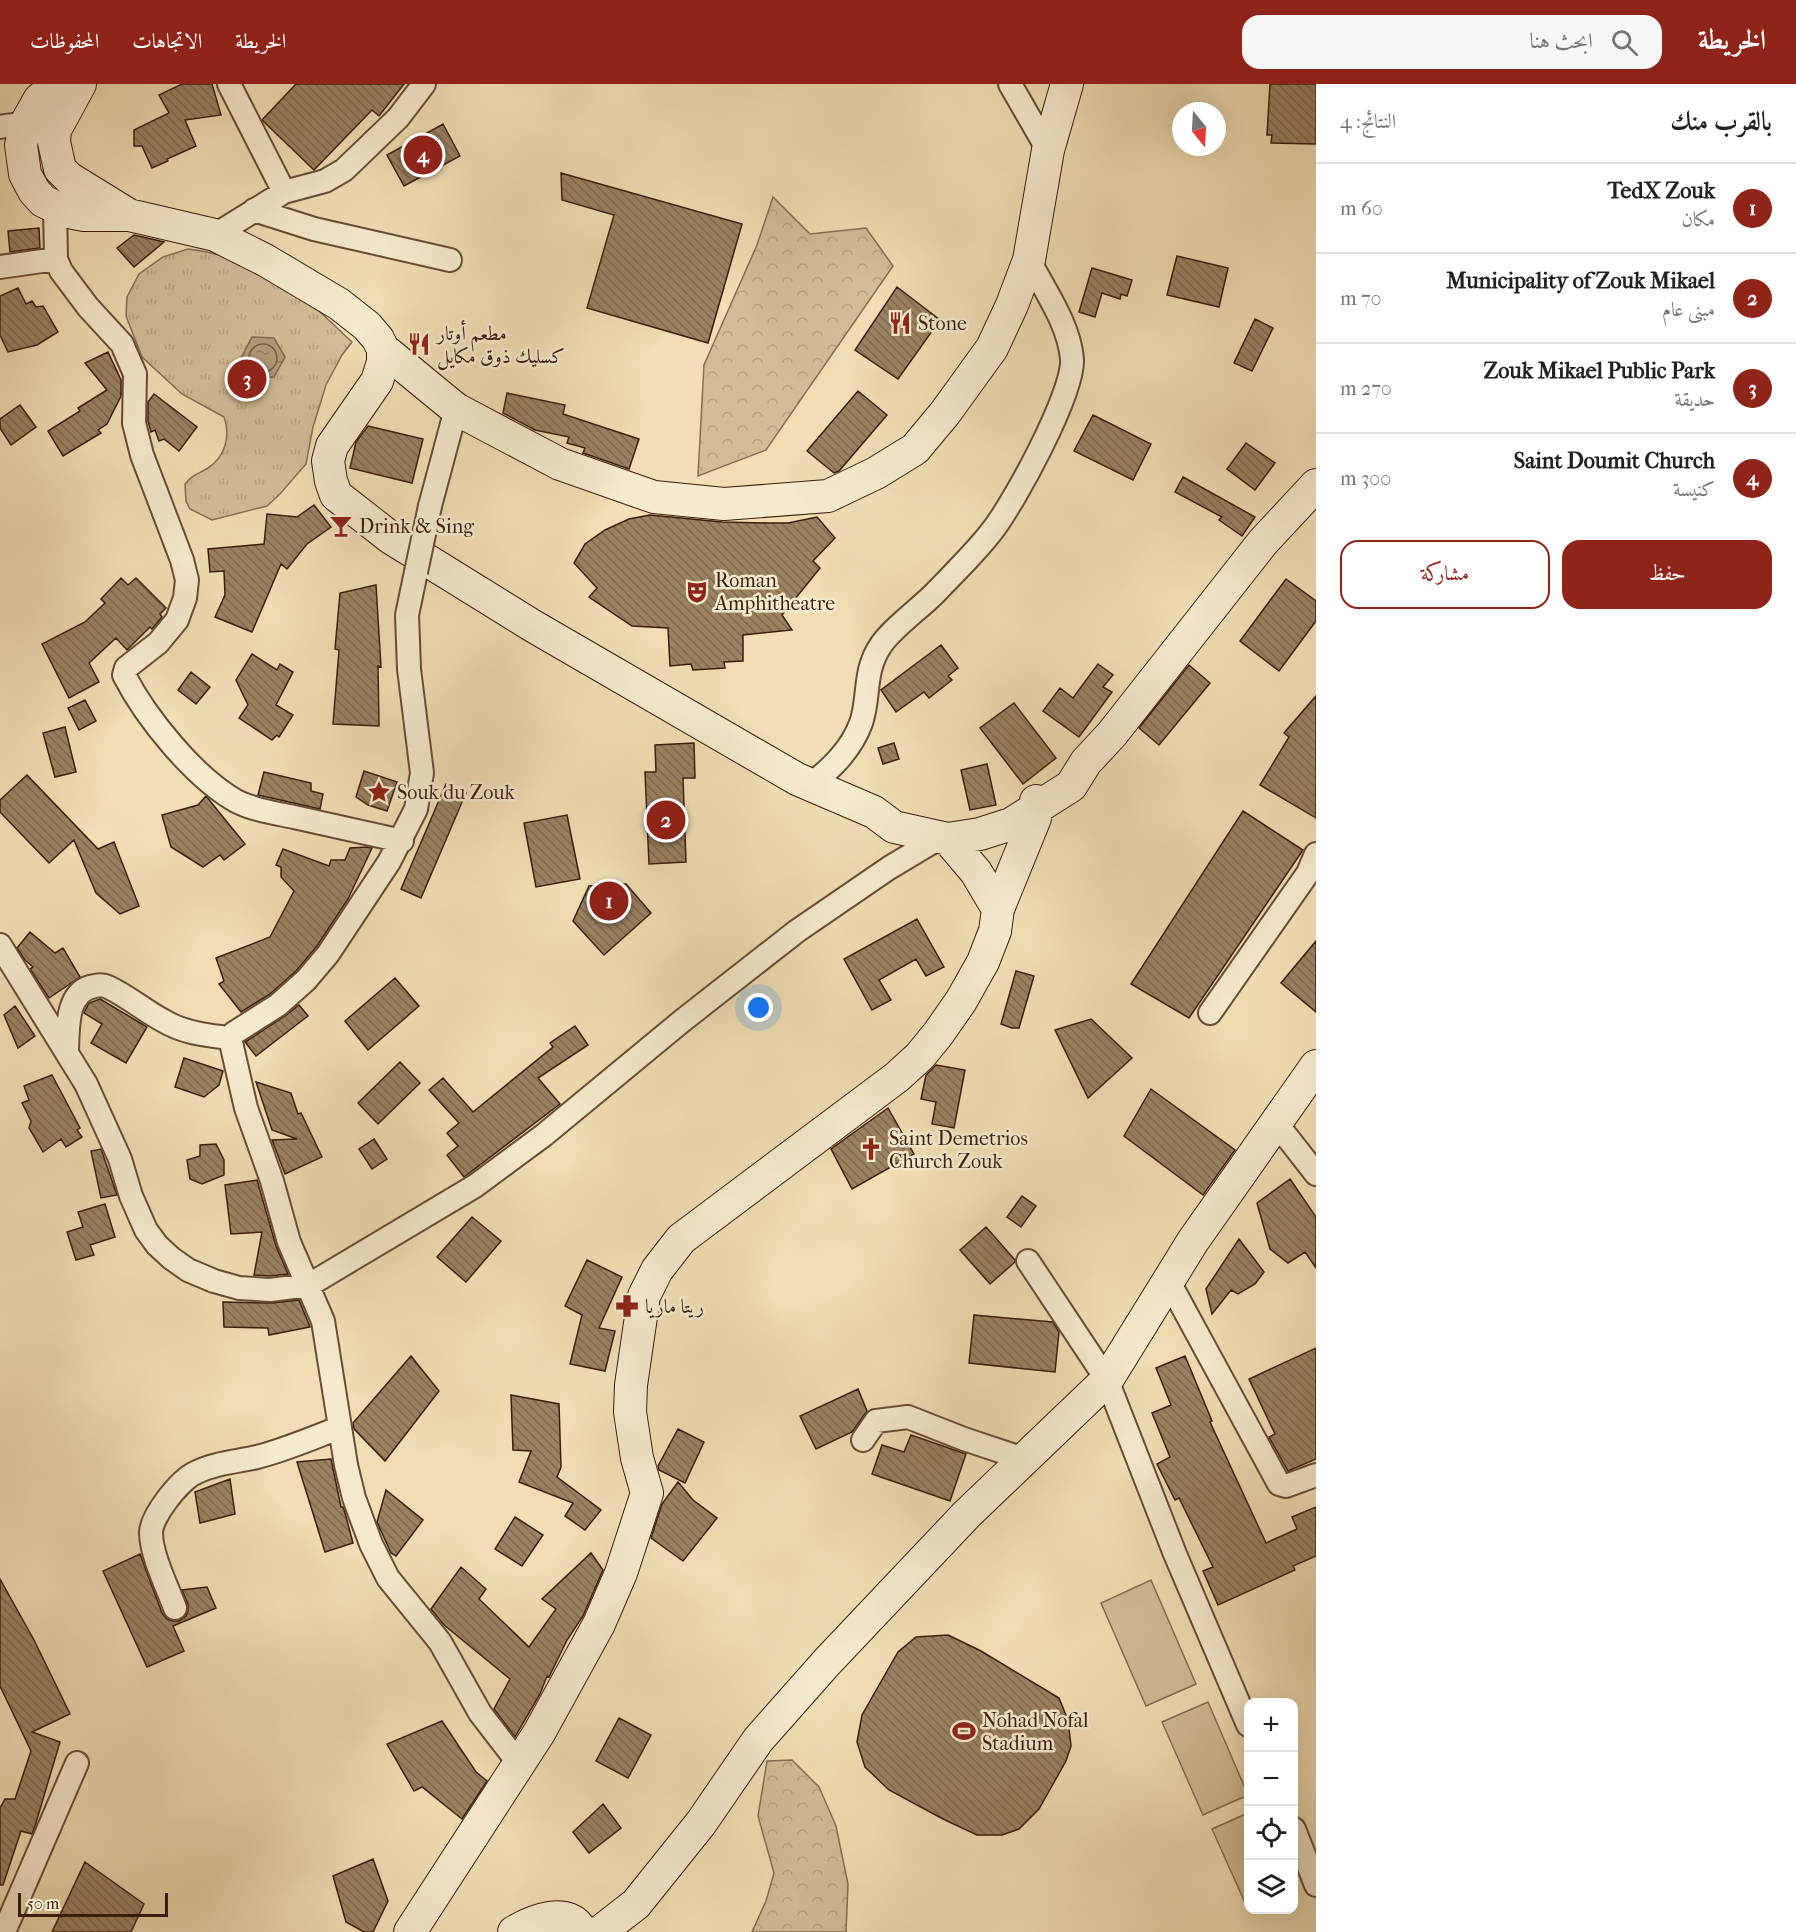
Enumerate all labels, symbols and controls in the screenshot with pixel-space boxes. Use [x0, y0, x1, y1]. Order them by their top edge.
search box [1242, 15, 1662, 69]
text: الخريطة [1698, 23, 1766, 56]
icon: search [1608, 26, 1641, 59]
text: ابحث هنا [1529, 28, 1593, 54]
text: المحفوظات [30, 29, 99, 53]
text: الاتجاهات [132, 29, 202, 53]
text: الخريطة [235, 29, 286, 53]
north arrow [1172, 102, 1226, 156]
text: بالقرب منك [1670, 106, 1772, 137]
text: النتائج: 4 [1340, 110, 1396, 133]
pin: 4 [404, 132, 442, 178]
text: TedX Zouk [1608, 178, 1715, 204]
text: 60 m [1340, 197, 1383, 220]
text: 1 [1749, 197, 1756, 220]
text: مكان [1681, 208, 1715, 231]
text: Municipality of Zouk Mikael [1446, 268, 1715, 294]
text: 70 m [1340, 287, 1382, 310]
text: 2 [1747, 287, 1758, 310]
text: مبنى عام [1662, 298, 1715, 321]
restaurant icon: Stone [887, 310, 913, 336]
place label: Stone [918, 312, 967, 335]
place label: مطعم أوتار كسليك ذوق مكايل [435, 319, 565, 371]
restaurant icon: مطعم أوتار كسليك ذوق مكايل [406, 331, 432, 357]
pin: 3 [228, 356, 266, 402]
text: Zouk Mikael Public Park [1483, 358, 1715, 384]
text: 270 m [1340, 377, 1392, 400]
text: 3 [1748, 377, 1757, 400]
text: حديقة [1675, 388, 1715, 411]
text: Saint Doumit Church [1514, 448, 1715, 474]
text: 300 m [1340, 467, 1391, 490]
text: 4 [1747, 467, 1758, 490]
text: كنيسة [1673, 478, 1715, 501]
bar icon: Drink & Sing [328, 513, 354, 539]
place label: Drink & Sing [359, 515, 474, 538]
button: مشاركة [1340, 540, 1550, 609]
button: حفظ [1562, 540, 1772, 609]
place label: Roman Amphitheatre [714, 569, 835, 615]
theatre icon: Roman Amphitheatre [684, 579, 710, 605]
place icon: Souk du Zouk [366, 779, 392, 805]
place label: Souk du Zouk [397, 781, 515, 804]
pin: 2 [646, 798, 686, 842]
pin: 1 [590, 878, 628, 924]
your location [744, 993, 773, 1022]
place label: Saint Demetrios Church Zouk [889, 1127, 1028, 1173]
church icon: Saint Demetrios Church Zouk [858, 1136, 884, 1162]
pharmacy icon: ريتا ماريا [614, 1293, 640, 1319]
place label: ريتا ماريا [645, 1295, 704, 1319]
map controls [1244, 1698, 1298, 1914]
button: + [1244, 1698, 1298, 1752]
place label: Nohad Nofal Stadium [982, 1709, 1089, 1755]
sports icon: Nohad Nofal Stadium [951, 1718, 977, 1744]
button: − [1244, 1752, 1298, 1806]
button: locate [1244, 1806, 1298, 1860]
button: layers [1244, 1860, 1298, 1914]
scale bar [18, 1890, 168, 1918]
text: 50 m [27, 1894, 59, 1913]

